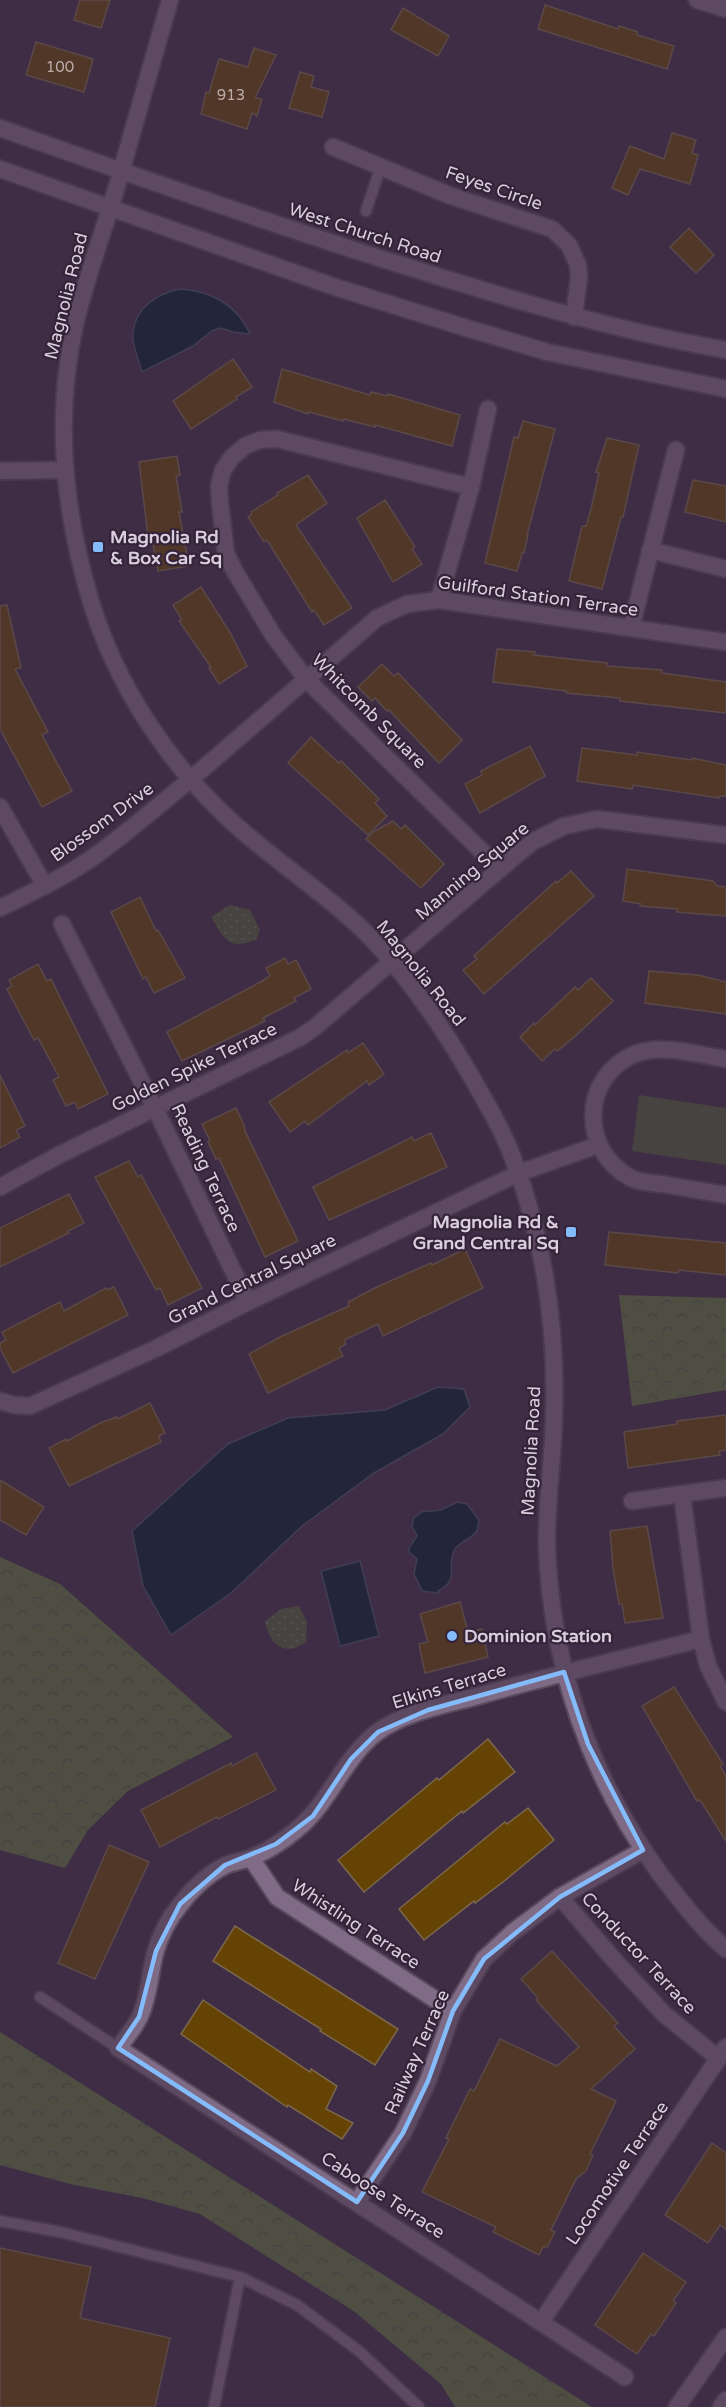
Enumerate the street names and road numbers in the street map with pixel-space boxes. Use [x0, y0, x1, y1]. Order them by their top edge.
street label: Feyes Circle [443, 161, 545, 215]
street label: West Church Road [286, 198, 444, 268]
street label: Magnolia Road [40, 230, 92, 362]
street label: Guilford Station Terrace [436, 571, 640, 621]
street label: Whitcomb Square [307, 649, 431, 773]
street label: Blossom Drive [46, 777, 158, 867]
street label: Manning Square [411, 817, 533, 925]
street label: Magnolia Road [372, 916, 470, 1030]
street label: Golden Spike Terrace [108, 1017, 280, 1117]
street label: Reading Terrace [167, 1100, 245, 1236]
street label: Grand Central Square [164, 1229, 340, 1329]
street label: Magnolia Road [517, 1386, 545, 1516]
street label: Elkins Terrace [389, 1658, 509, 1714]
street label: Whistling Terrace [288, 1874, 424, 1974]
street label: Conductor Terrace [577, 1887, 701, 2019]
street label: Railway Terrace [380, 1986, 454, 2118]
street label: Locomotive Terrace [561, 2097, 673, 2249]
street label: Caboose Terrace [317, 2147, 449, 2243]

